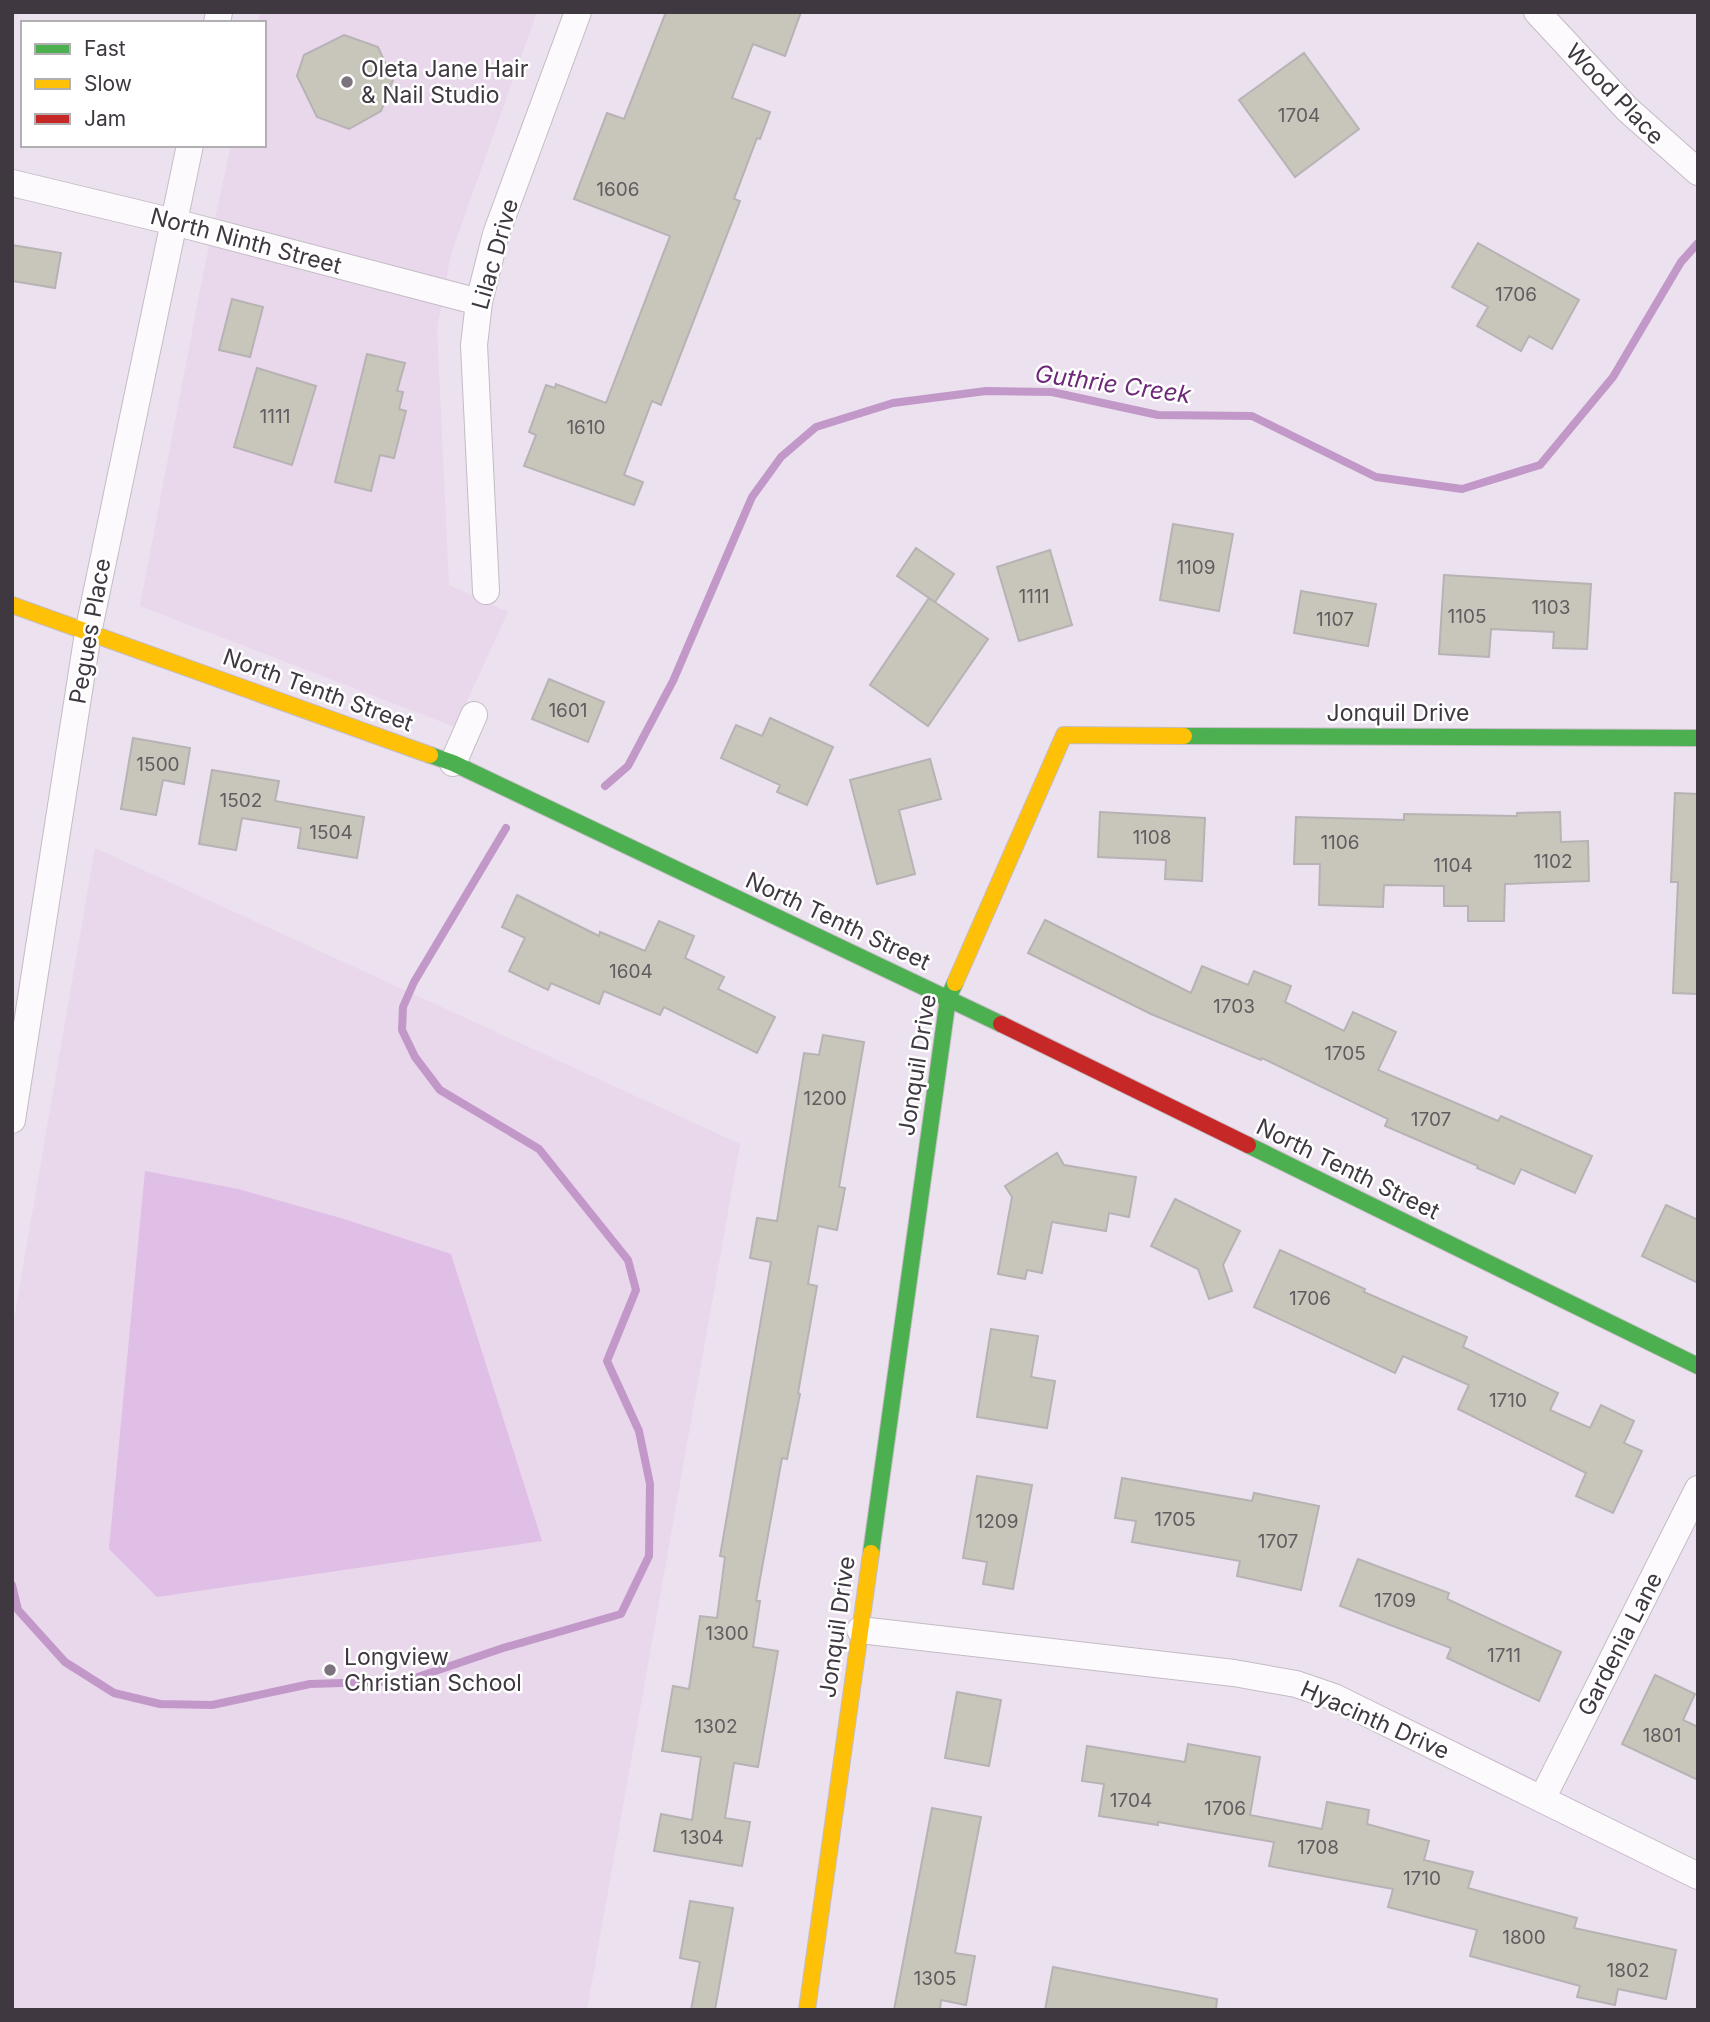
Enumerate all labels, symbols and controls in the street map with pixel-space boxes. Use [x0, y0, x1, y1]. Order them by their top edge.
legend [21, 21, 266, 147]
text: Fast [84, 36, 126, 61]
street label: Wood Place [1560, 38, 1670, 150]
place label: Oleta Jane Hair & Nail Studio [361, 55, 529, 109]
text: Slow [84, 71, 132, 96]
marker: Oleta Jane Hair & Nail Studio [339, 74, 355, 90]
house number: 1704 [1278, 104, 1320, 127]
text: Jam [84, 106, 126, 131]
house number: 1606 [596, 178, 640, 201]
street label: Lilac Drive [466, 195, 524, 313]
street label: North Ninth Street [147, 202, 345, 280]
house number: 1706 [1495, 283, 1537, 306]
water label: Guthrie Creek [1033, 359, 1194, 409]
house number: 1111 [260, 405, 290, 428]
house number: 1610 [566, 416, 606, 439]
street label: Pegues Place [63, 556, 117, 706]
house number: 1109 [1176, 556, 1216, 579]
house number: 1111 [1019, 585, 1049, 608]
house number: 1103 [1531, 596, 1571, 619]
house number: 1105 [1448, 605, 1487, 628]
house number: 1107 [1316, 608, 1354, 631]
street label: North Tenth Street [219, 643, 417, 738]
house number: 1601 [548, 699, 588, 722]
street label: Jonquil Drive [1327, 699, 1469, 727]
house number: 1500 [136, 753, 180, 776]
house number: 1502 [220, 789, 262, 812]
house number: 1504 [309, 821, 353, 844]
house number: 1108 [1132, 826, 1172, 849]
house number: 1106 [1320, 831, 1360, 854]
house number: 1102 [1533, 850, 1573, 873]
house number: 1104 [1433, 854, 1473, 877]
street label: North Tenth Street [741, 866, 935, 976]
house number: 1604 [609, 960, 653, 983]
street label: Jonquil Drive [892, 992, 942, 1138]
house number: 1703 [1213, 995, 1255, 1018]
house number: 1705 [1324, 1042, 1366, 1065]
house number: 1200 [803, 1087, 847, 1110]
house number: 1707 [1411, 1108, 1451, 1131]
street label: North Tenth Street [1252, 1113, 1445, 1226]
house number: 1706 [1289, 1287, 1331, 1310]
house number: 1710 [1489, 1389, 1527, 1412]
house number: 1705 [1154, 1508, 1196, 1531]
house number: 1209 [975, 1510, 1019, 1533]
house number: 1707 [1258, 1530, 1298, 1553]
street label: Jonquil Drive [813, 1554, 861, 1700]
street label: Gardenia Lane [1572, 1568, 1668, 1720]
house number: 1709 [1374, 1589, 1416, 1612]
house number: 1300 [705, 1622, 749, 1645]
place label: Longview Christian School [344, 1643, 522, 1697]
house number: 1711 [1487, 1644, 1521, 1667]
marker: Longview Christian School [322, 1662, 338, 1678]
street label: Hyacinth Drive [1296, 1675, 1454, 1765]
house number: 1302 [694, 1715, 738, 1738]
house number: 1801 [1642, 1724, 1682, 1747]
house number: 1704 [1110, 1789, 1152, 1812]
house number: 1706 [1204, 1797, 1246, 1820]
house number: 1304 [680, 1826, 724, 1849]
house number: 1708 [1297, 1836, 1339, 1859]
house number: 1710 [1403, 1867, 1441, 1890]
house number: 1800 [1502, 1926, 1546, 1949]
house number: 1802 [1606, 1959, 1650, 1982]
house number: 1305 [913, 1967, 957, 1990]

